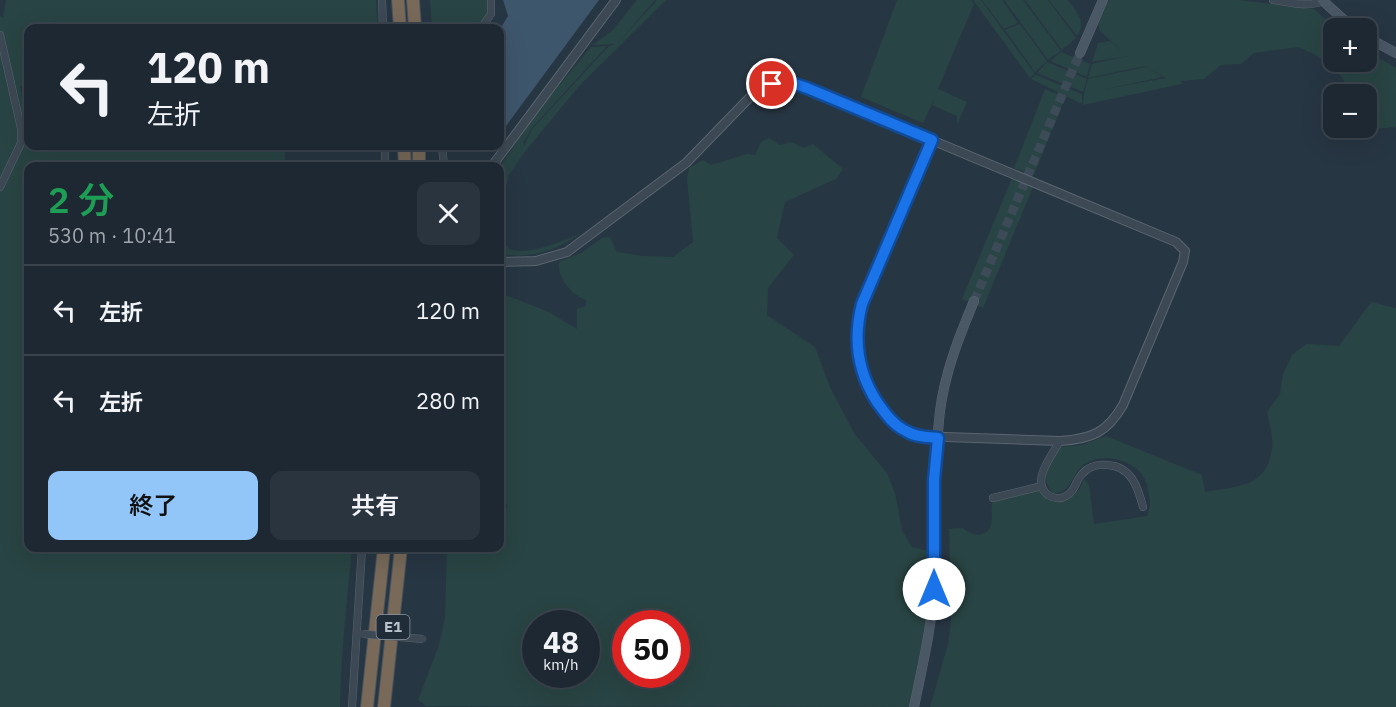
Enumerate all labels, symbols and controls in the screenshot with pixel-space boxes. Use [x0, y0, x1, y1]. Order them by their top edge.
map controls [1323, 18, 1377, 138]
button: + [1323, 18, 1377, 72]
text: 120 m [147, 40, 270, 95]
icon: left [48, 48, 126, 126]
pin [746, 58, 797, 109]
icon: arrive [755, 67, 788, 100]
button: − [1323, 84, 1377, 138]
text: 左折 [147, 96, 201, 131]
text: 2 分 [48, 176, 114, 223]
button: close [417, 182, 480, 245]
text: 530 m · 10:41 [48, 222, 176, 249]
icon: left [48, 294, 81, 327]
text: 120 m [416, 296, 480, 325]
text: 左折 [99, 297, 143, 326]
icon: left [48, 384, 81, 417]
text: 280 m [416, 386, 480, 415]
text: 左折 [99, 387, 143, 416]
button: 終了 [48, 471, 258, 540]
button: 共有 [270, 471, 480, 540]
position arrow [902, 557, 966, 621]
speed limit sign: 50 [612, 610, 690, 688]
road number: E1 [376, 615, 410, 639]
text: 48 [543, 622, 579, 661]
text: km/h [543, 655, 579, 674]

